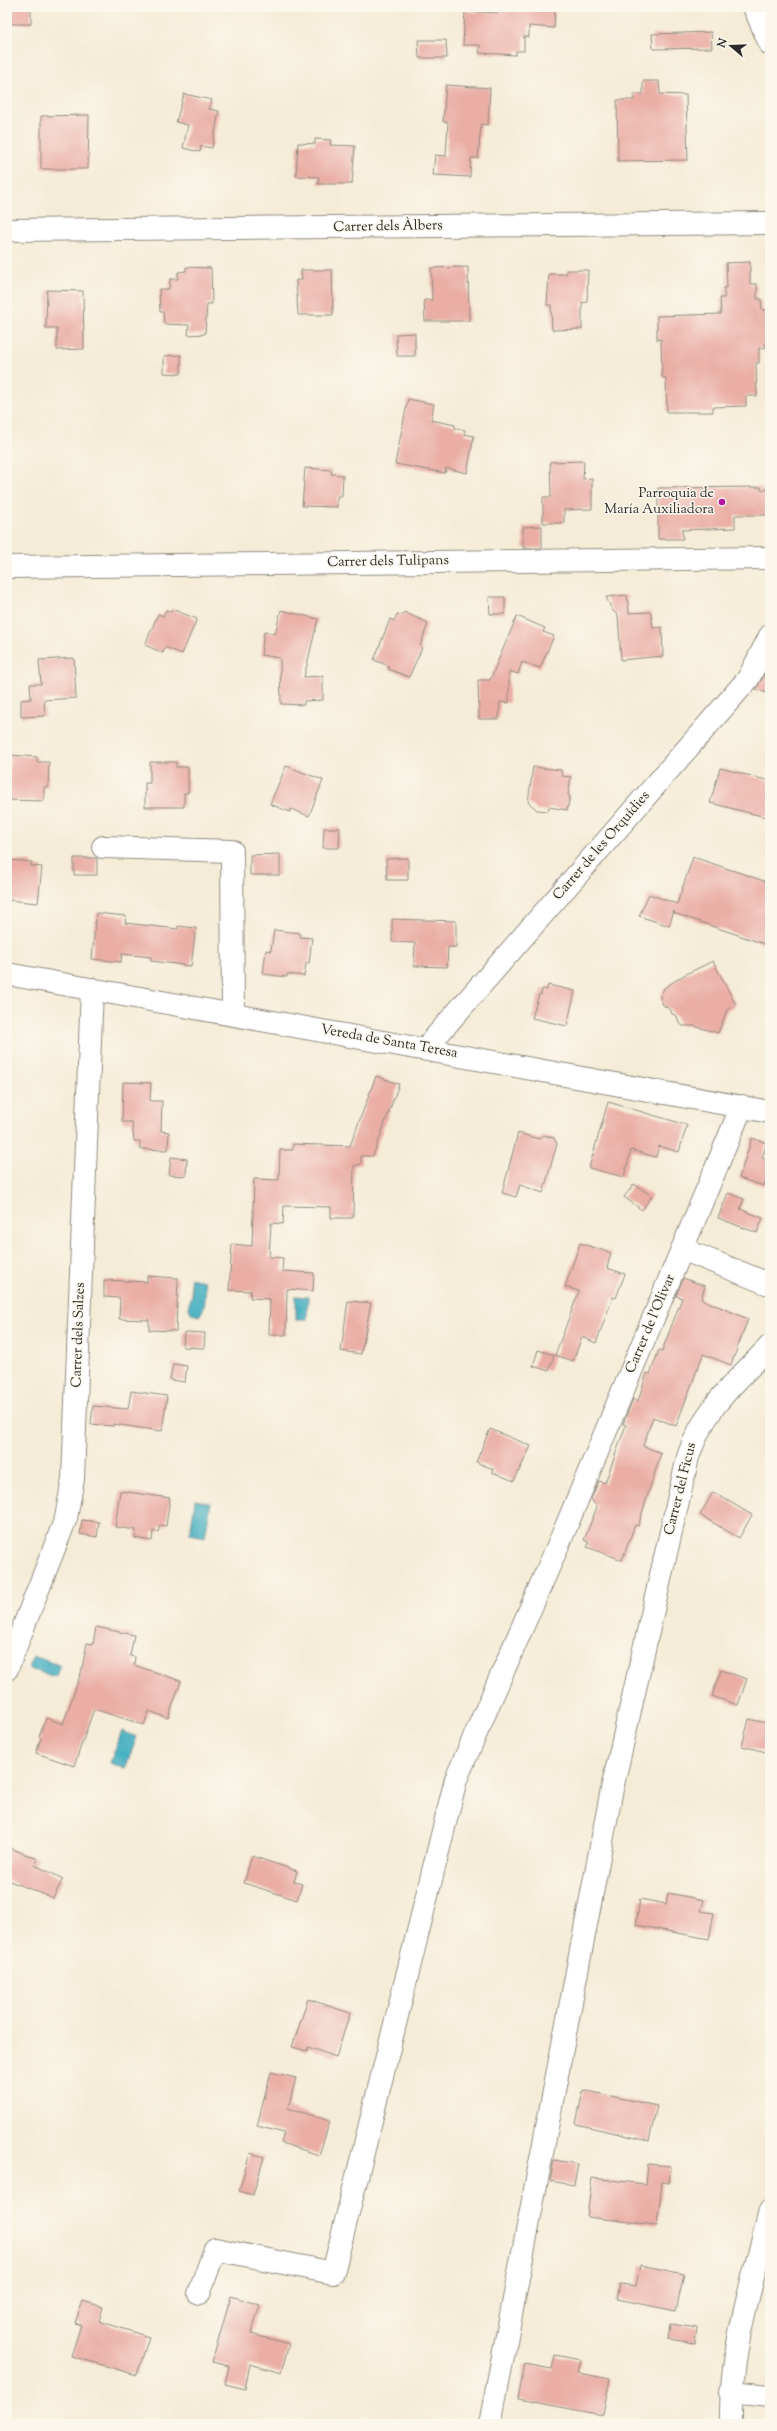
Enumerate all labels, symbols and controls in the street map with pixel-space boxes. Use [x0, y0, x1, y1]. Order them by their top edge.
north arrow [711, 26, 751, 66]
text: N [713, 36, 732, 51]
street label: Carrer dels Àlbers [333, 216, 443, 238]
place label: Parroquia de María Auxiliadora [604, 484, 715, 520]
marker: Parroquia de María Auxiliadora [717, 497, 727, 507]
street label: Carrer dels Tulipans [327, 551, 449, 573]
street label: Carrer de les Orquídies [549, 787, 655, 905]
street label: Vereda de Santa Teresa [319, 1020, 460, 1064]
street label: Carrer de l'Olivar [621, 1271, 681, 1377]
street label: Carrer dels Salzes [67, 1282, 91, 1388]
street label: Carrer del Ficus [660, 1440, 702, 1538]

